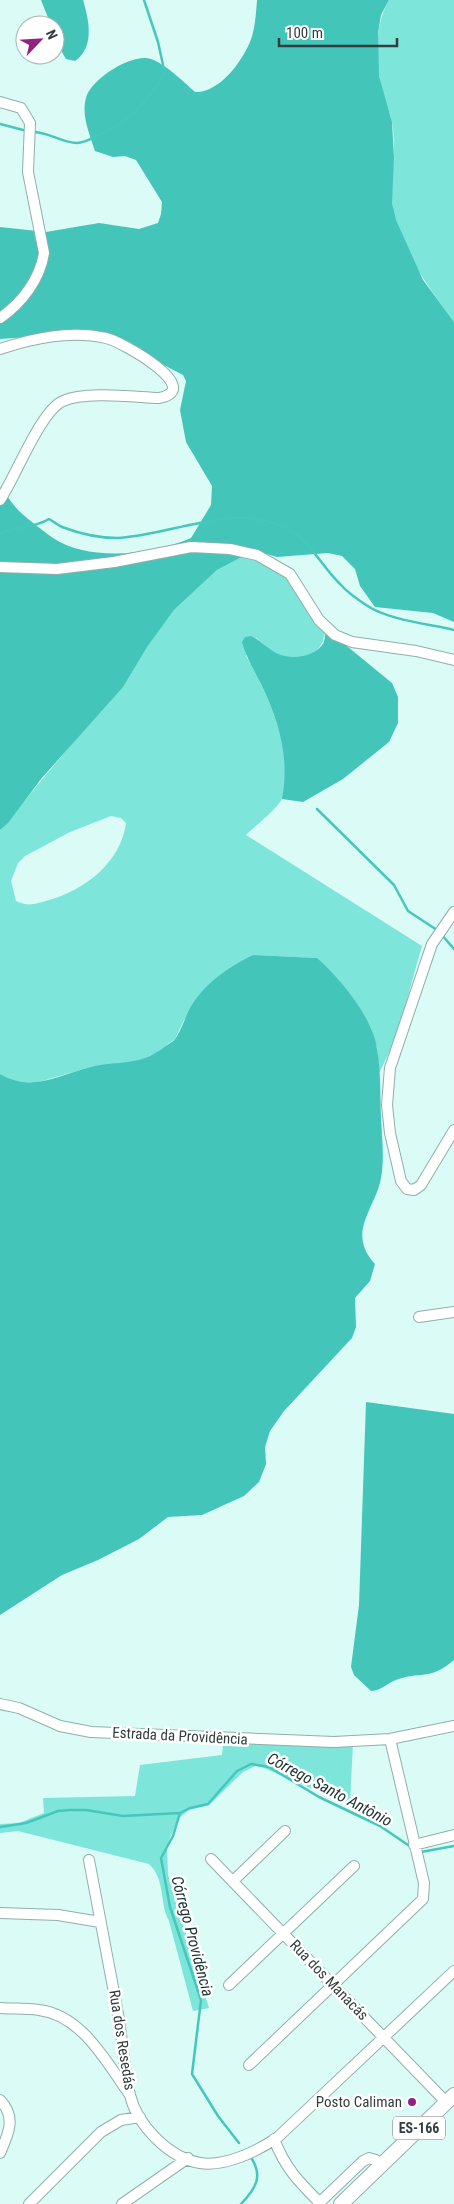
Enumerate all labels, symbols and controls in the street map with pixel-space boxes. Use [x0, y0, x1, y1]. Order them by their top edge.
north arrow [15, 15, 65, 65]
scale bar [279, 15, 396, 47]
text: 100 m [286, 24, 323, 42]
text: N [43, 27, 61, 42]
street label: Estrada da Providência [112, 1723, 248, 1749]
water label: Córrego Santo Antônio [264, 1748, 396, 1830]
water label: Córrego Providência [167, 1874, 218, 1998]
street label: Rua dos Manacás [286, 1936, 372, 2024]
street label: Rua dos Resedás [105, 1988, 139, 2092]
place label: Posto Caliman [316, 2093, 402, 2111]
marker: Posto Caliman [406, 2096, 418, 2108]
road number: ES-166 [393, 2116, 445, 2140]

